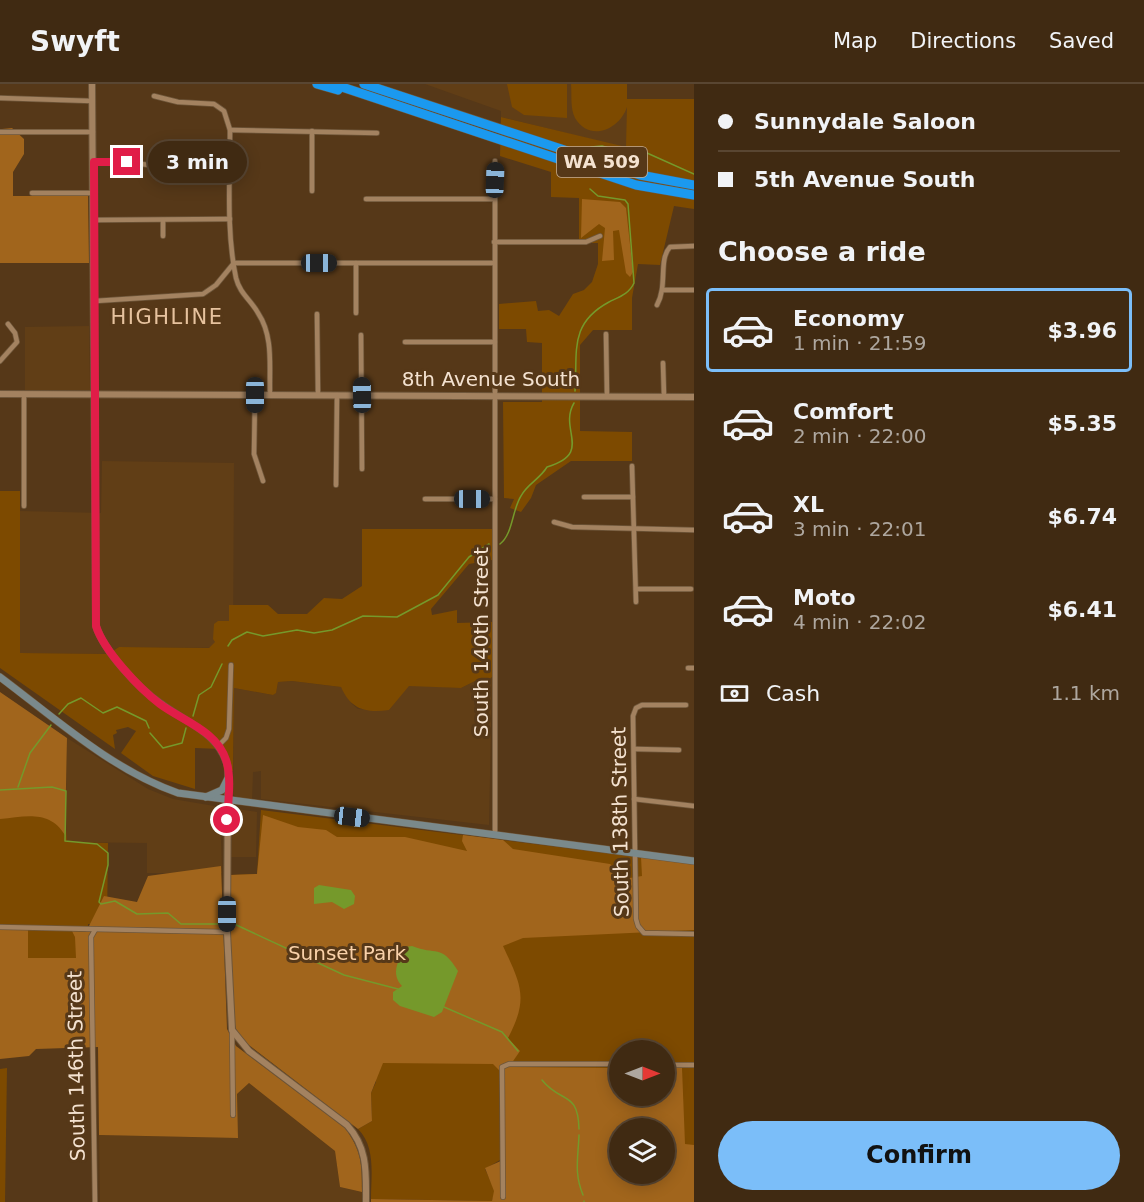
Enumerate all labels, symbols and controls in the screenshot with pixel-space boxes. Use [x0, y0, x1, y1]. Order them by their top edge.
text: Swyft [30, 25, 120, 58]
text: Map [833, 29, 877, 53]
text: Directions [910, 29, 1016, 53]
text: Saved [1049, 29, 1114, 53]
text: Sunnydale Saloon [754, 109, 976, 134]
callout: 3 min [148, 141, 247, 183]
road number: WA 509 [557, 147, 647, 177]
route end [113, 148, 140, 175]
text: 3 min [166, 150, 229, 174]
car [485, 162, 505, 198]
text: 5th Avenue South [754, 167, 975, 192]
text: Choose a ride [718, 236, 926, 267]
car [301, 254, 337, 272]
icon: car [721, 303, 775, 357]
district label: HIGHLINE [111, 305, 223, 329]
text: Economy [793, 306, 904, 331]
text: $3.96 [1047, 318, 1117, 343]
text: 1 min · 21:59 [793, 331, 927, 355]
street label: 8th Avenue South [402, 367, 580, 391]
car [246, 377, 264, 413]
car [353, 377, 371, 413]
icon: car [721, 396, 775, 450]
text: Comfort [793, 399, 893, 424]
text: $5.35 [1047, 411, 1117, 436]
text: 2 min · 22:00 [793, 424, 927, 448]
icon: car [721, 489, 775, 543]
car [454, 490, 490, 508]
text: XL [793, 492, 824, 517]
text: $6.74 [1047, 504, 1117, 529]
text: 3 min · 22:01 [793, 517, 927, 541]
street label: South 140th Street [469, 547, 493, 737]
icon: car [721, 582, 775, 636]
text: Moto [793, 585, 856, 610]
text: $6.41 [1047, 597, 1117, 622]
text: 4 min · 22:02 [793, 610, 927, 634]
icon: cash [718, 677, 751, 710]
text: Cash [766, 681, 820, 706]
text: 1.1 km [1051, 681, 1120, 705]
street label: South 138th Street [606, 727, 634, 917]
route start [213, 806, 240, 833]
car [333, 806, 371, 828]
car [218, 896, 236, 932]
park label: Sunset Park [288, 941, 407, 965]
street label: South 146th Street [62, 971, 90, 1161]
north arrow [609, 1040, 675, 1106]
map controls [609, 1040, 675, 1184]
button: layers [609, 1118, 675, 1184]
button: Confirm [718, 1121, 1120, 1190]

